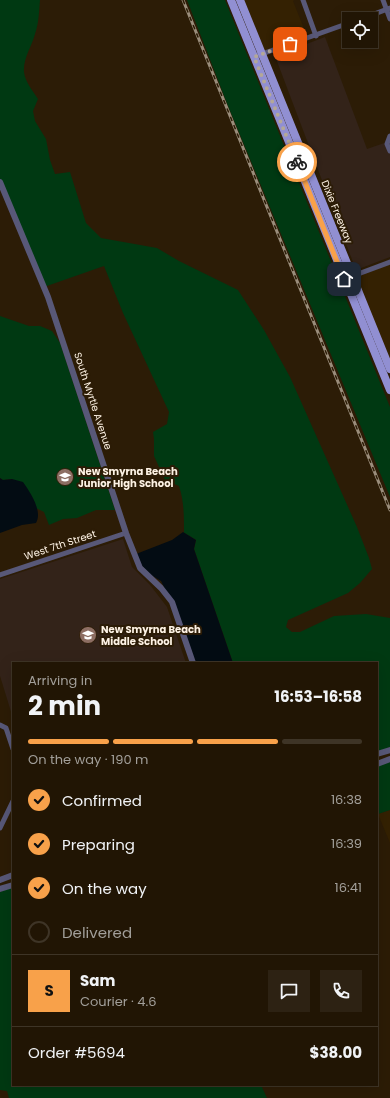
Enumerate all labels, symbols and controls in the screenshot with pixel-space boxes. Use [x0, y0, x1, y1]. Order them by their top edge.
map controls [342, 12, 378, 48]
button: locate [342, 12, 378, 48]
pin [273, 27, 307, 61]
icon: bag [279, 33, 301, 55]
courier [277, 142, 317, 182]
icon: bike [286, 151, 308, 173]
street label: Dixie Freeway [317, 178, 357, 246]
pin [327, 262, 361, 296]
icon: home [333, 268, 355, 290]
street label: South Myrtle Avenue [70, 350, 116, 452]
place label: New Smyrna Beach Junior High School [78, 464, 178, 491]
school or university icon: New Smyrna Beach Junior High School [55, 467, 75, 487]
street label: West 7th Street [22, 526, 98, 564]
place label: New Smyrna Beach Middle School [101, 622, 201, 649]
school or university icon: New Smyrna Beach Middle School [78, 625, 98, 645]
text: Arriving in [28, 671, 92, 690]
text: 16:53–16:58 [274, 686, 362, 707]
text: 2 min [28, 688, 101, 724]
text: On the way · 190 m [28, 750, 148, 769]
icon: check [28, 789, 50, 811]
text: Confirmed [62, 790, 142, 811]
text: 16:38 [331, 790, 362, 809]
icon: check [28, 833, 50, 855]
text: Preparing [62, 834, 135, 855]
text: 16:39 [331, 834, 362, 853]
icon: check [28, 877, 50, 899]
text: On the way [62, 878, 147, 899]
text: 16:41 [334, 878, 362, 897]
text: Delivered [62, 922, 132, 943]
text: Sam [80, 970, 115, 991]
button: chat [268, 970, 310, 1012]
button: phone [320, 970, 362, 1012]
text: S [44, 980, 54, 1001]
text: Courier · 4.6 [80, 992, 157, 1011]
text: Order #5694 [28, 1042, 125, 1063]
text: $38.00 [310, 1042, 362, 1063]

